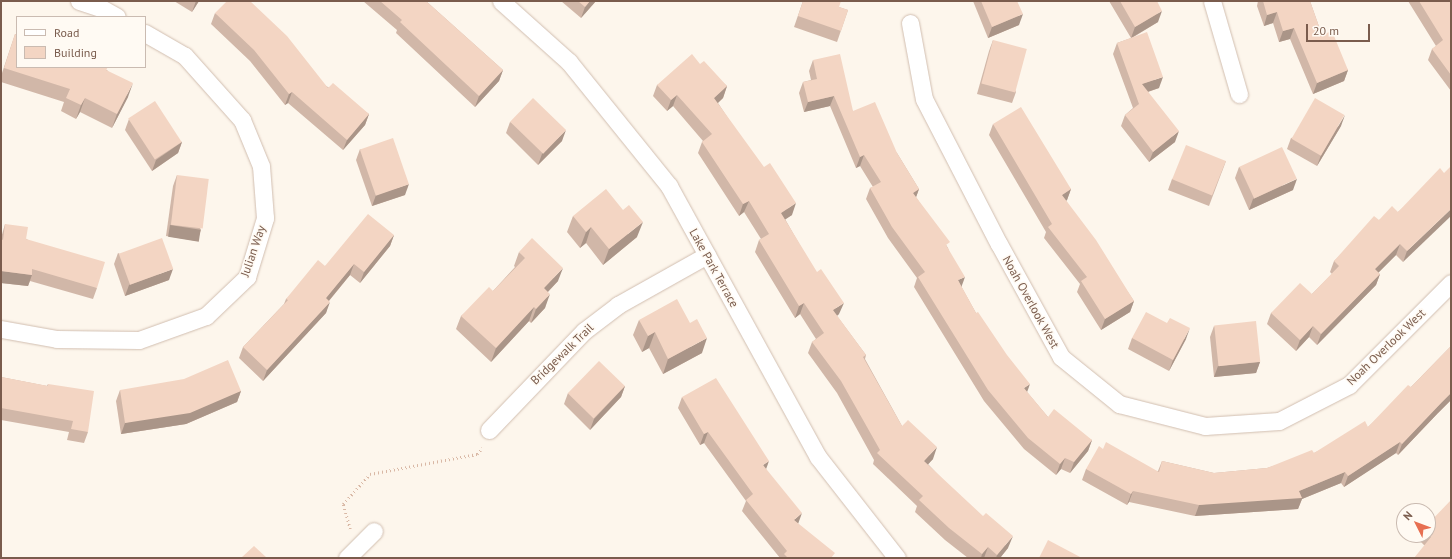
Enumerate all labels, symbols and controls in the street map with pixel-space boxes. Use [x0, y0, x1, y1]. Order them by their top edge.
legend [16, 16, 146, 68]
scale bar [1308, 16, 1372, 42]
text: 20 m [1313, 23, 1339, 38]
text: Road [54, 25, 79, 40]
text: Building [54, 45, 97, 60]
street label: Julian Way [238, 223, 268, 279]
street label: Lake Park Terrace [686, 226, 742, 310]
street label: Noah Overlook West [999, 253, 1063, 351]
street label: Noah Overlook West [1344, 306, 1428, 388]
street label: Bridgewalk Trail [527, 320, 597, 388]
north arrow [1396, 503, 1436, 543]
text: N [1400, 508, 1415, 523]

